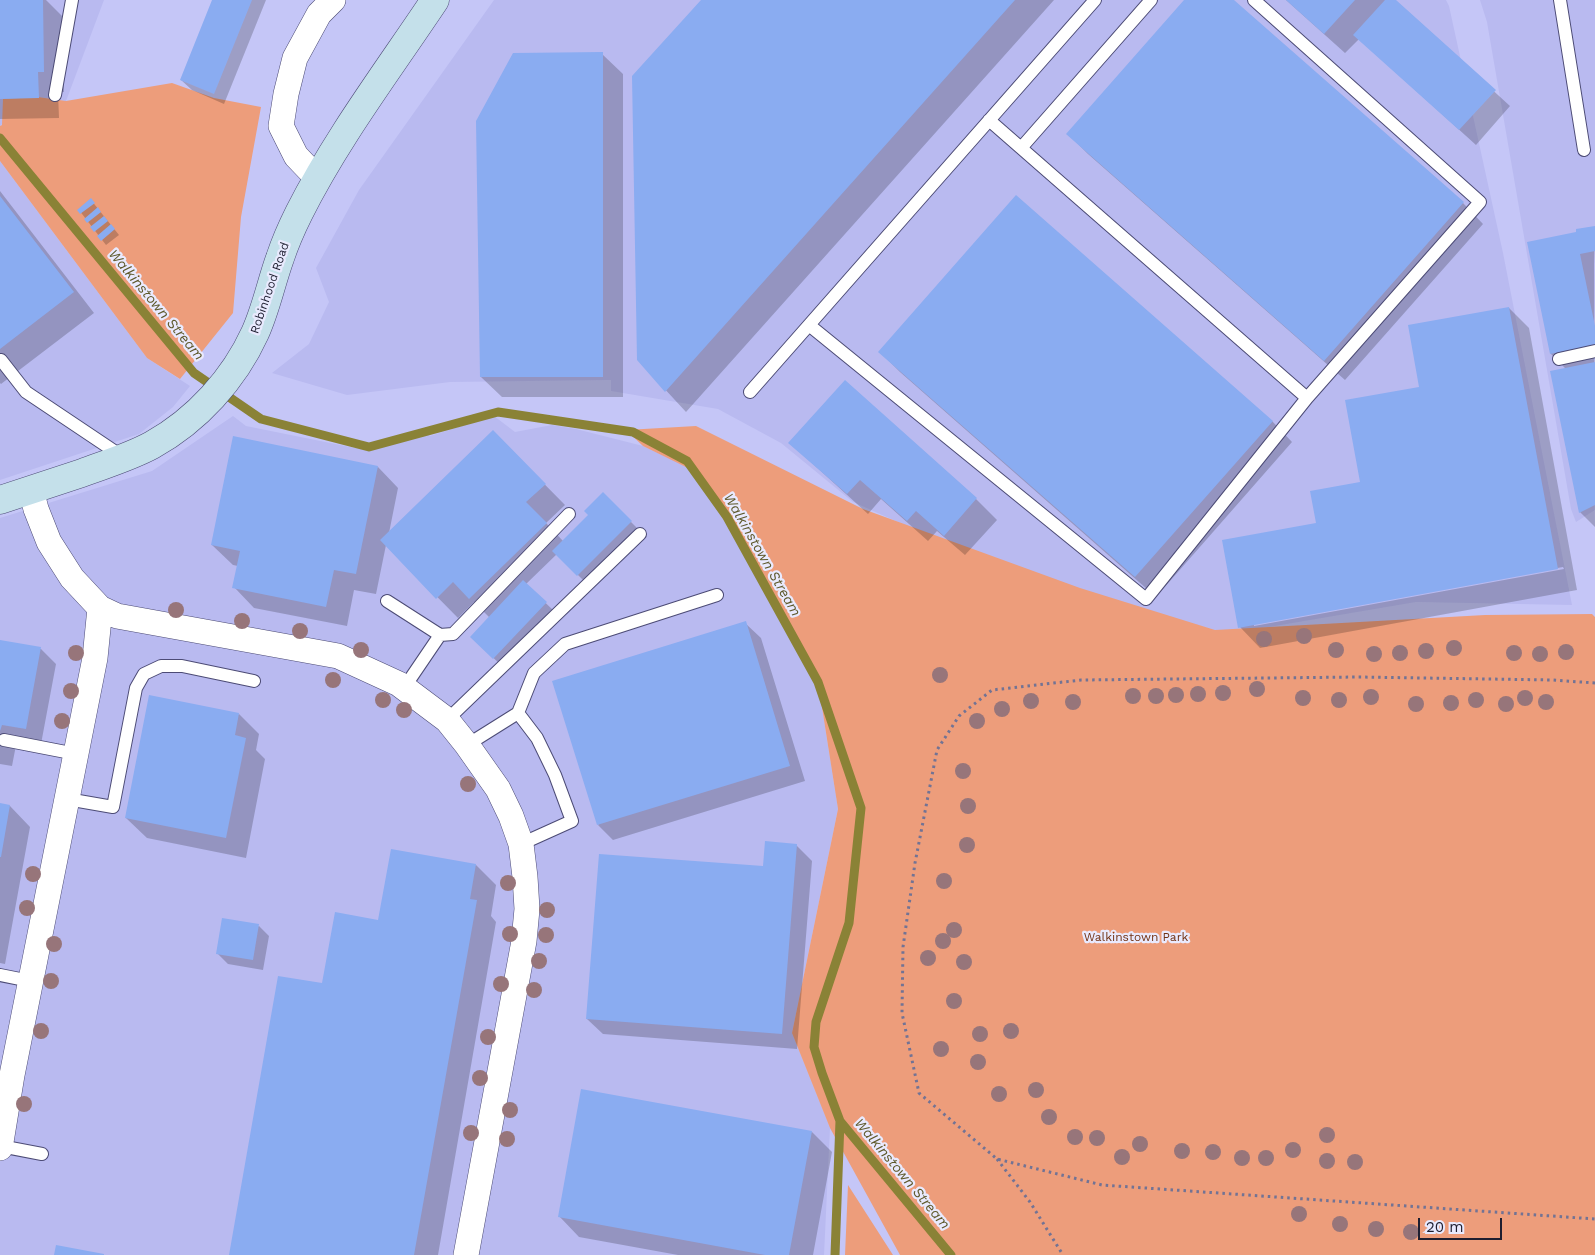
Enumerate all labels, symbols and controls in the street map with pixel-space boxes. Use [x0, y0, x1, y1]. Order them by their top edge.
street label: Robinhood Road [248, 240, 292, 336]
water label: Walkinstown Stream [105, 246, 207, 364]
water label: Walkinstown Stream [720, 490, 804, 620]
park label: Walkinstown Park [1084, 930, 1188, 944]
water label: Walkinstown Stream [851, 1115, 953, 1233]
scale bar [1420, 1208, 1504, 1240]
text: 20 m [1426, 1218, 1464, 1236]

